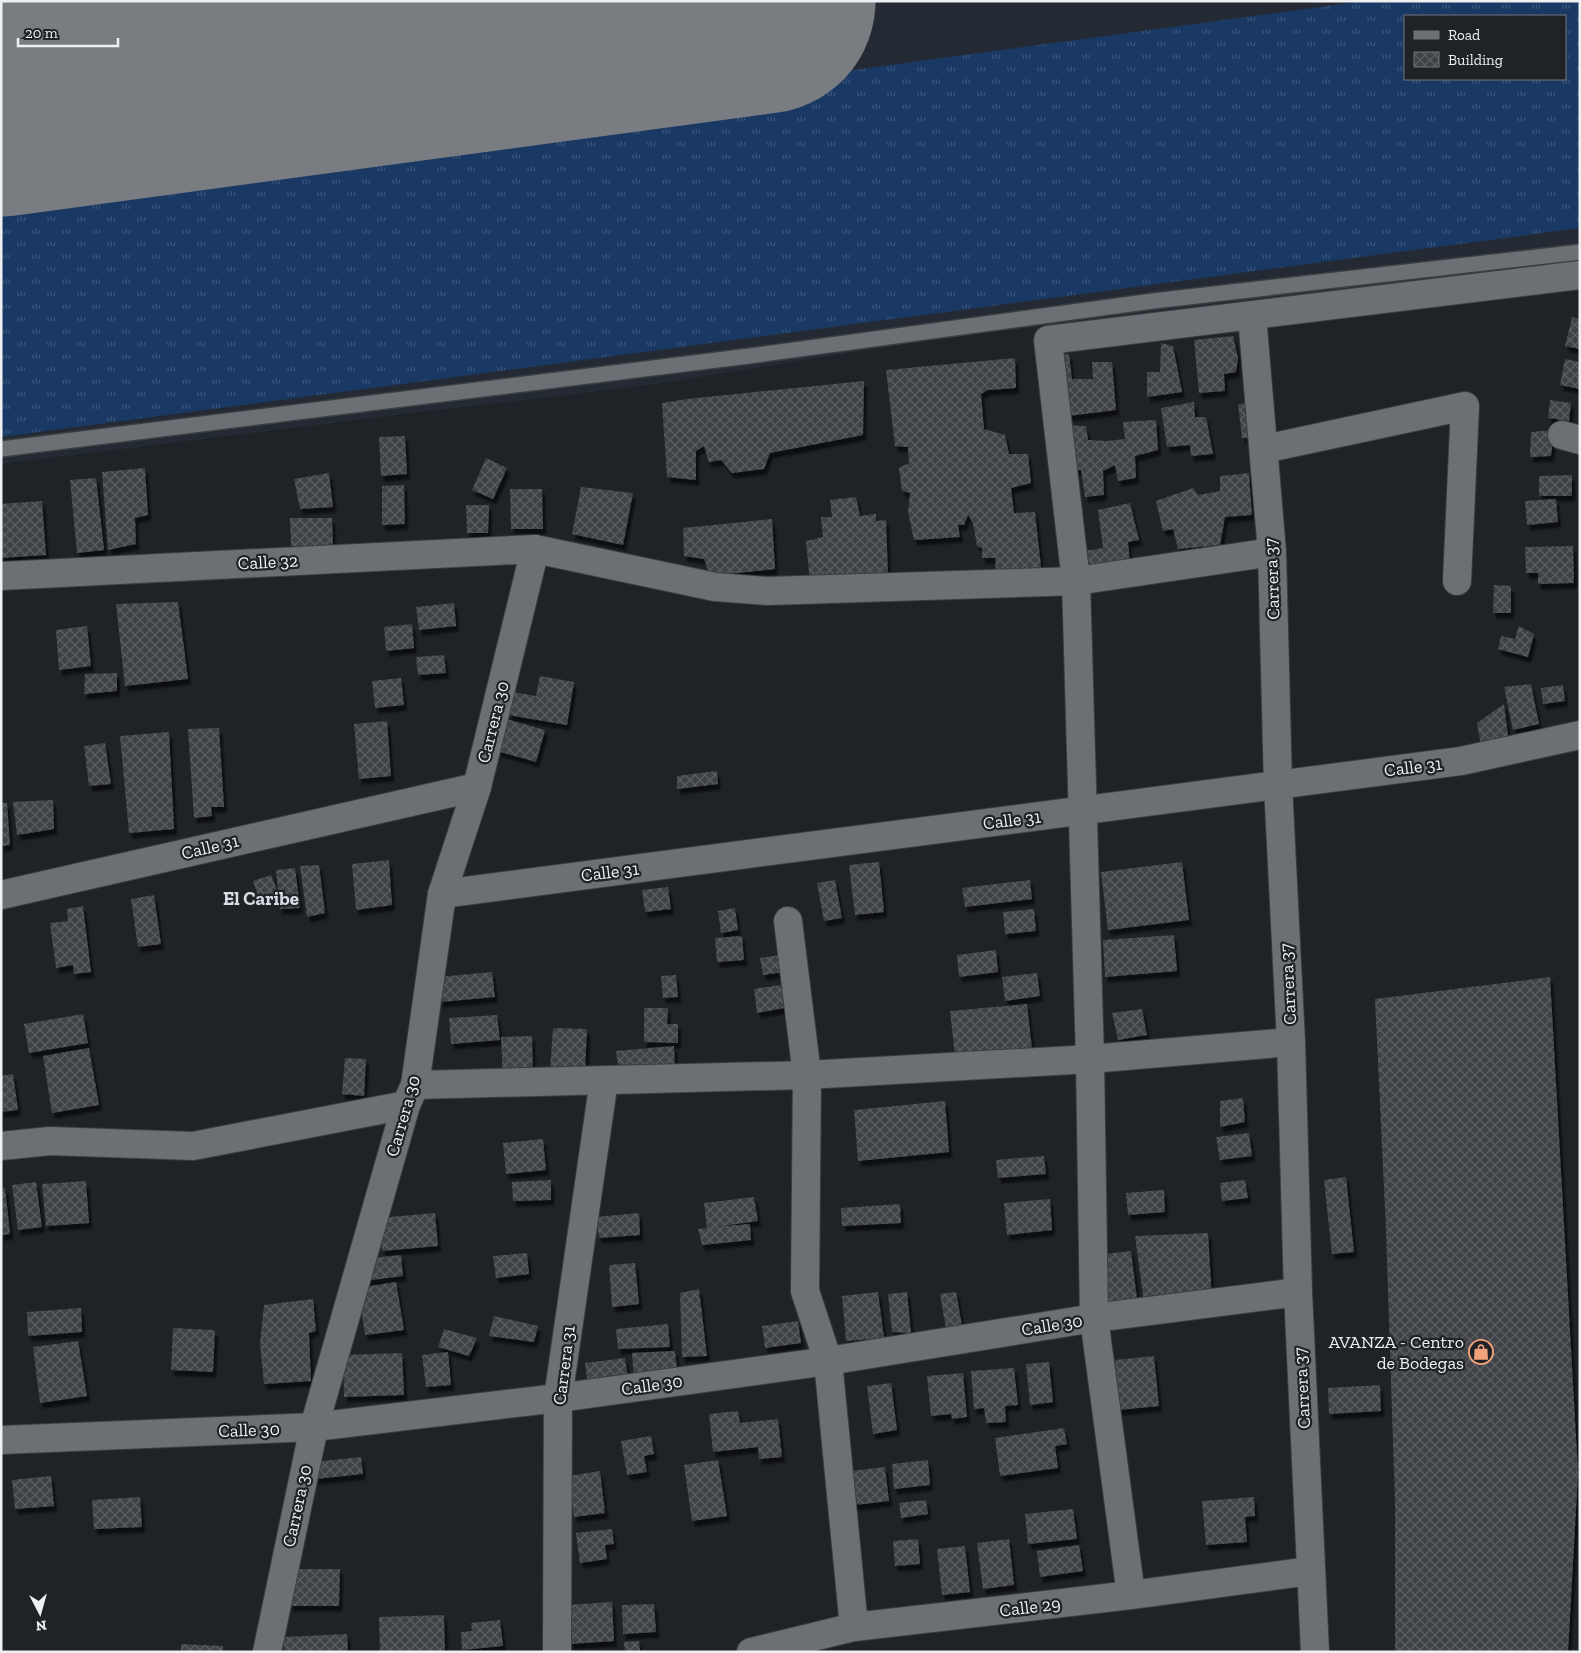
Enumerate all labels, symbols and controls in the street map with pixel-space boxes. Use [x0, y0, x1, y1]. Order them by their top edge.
scale bar [18, 15, 118, 47]
legend [1404, 15, 1566, 80]
text: 20 m [25, 24, 58, 42]
text: Road [1448, 26, 1481, 44]
text: Building [1448, 51, 1503, 69]
street label: Carrera 37 [1260, 537, 1284, 620]
street label: Calle 32 [237, 549, 299, 575]
street label: Carrera 30 [472, 679, 514, 765]
street label: Calle 31 [1383, 753, 1443, 781]
street label: Calle 31 [982, 806, 1042, 834]
street label: Calle 31 [179, 830, 241, 864]
street label: Calle 31 [580, 858, 640, 886]
district label: El Caribe [223, 887, 299, 910]
street label: Carrera 37 [1275, 942, 1301, 1025]
street label: Carrera 30 [381, 1073, 425, 1159]
street label: Calle 30 [1020, 1309, 1084, 1341]
street label: Carrera 31 [548, 1324, 580, 1406]
place label: AVANZA - Centro de Bodegas [1328, 1331, 1464, 1374]
shop icon: AVANZA - Centro de Bodegas [1468, 1339, 1494, 1365]
street label: Carrera 37 [1289, 1346, 1315, 1429]
street label: Calle 30 [620, 1370, 684, 1400]
street label: Calle 30 [218, 1418, 280, 1442]
street label: Carrera 30 [278, 1463, 316, 1549]
north arrow [15, 1588, 65, 1638]
street label: Calle 29 [998, 1592, 1062, 1622]
text: N [35, 1616, 47, 1634]

